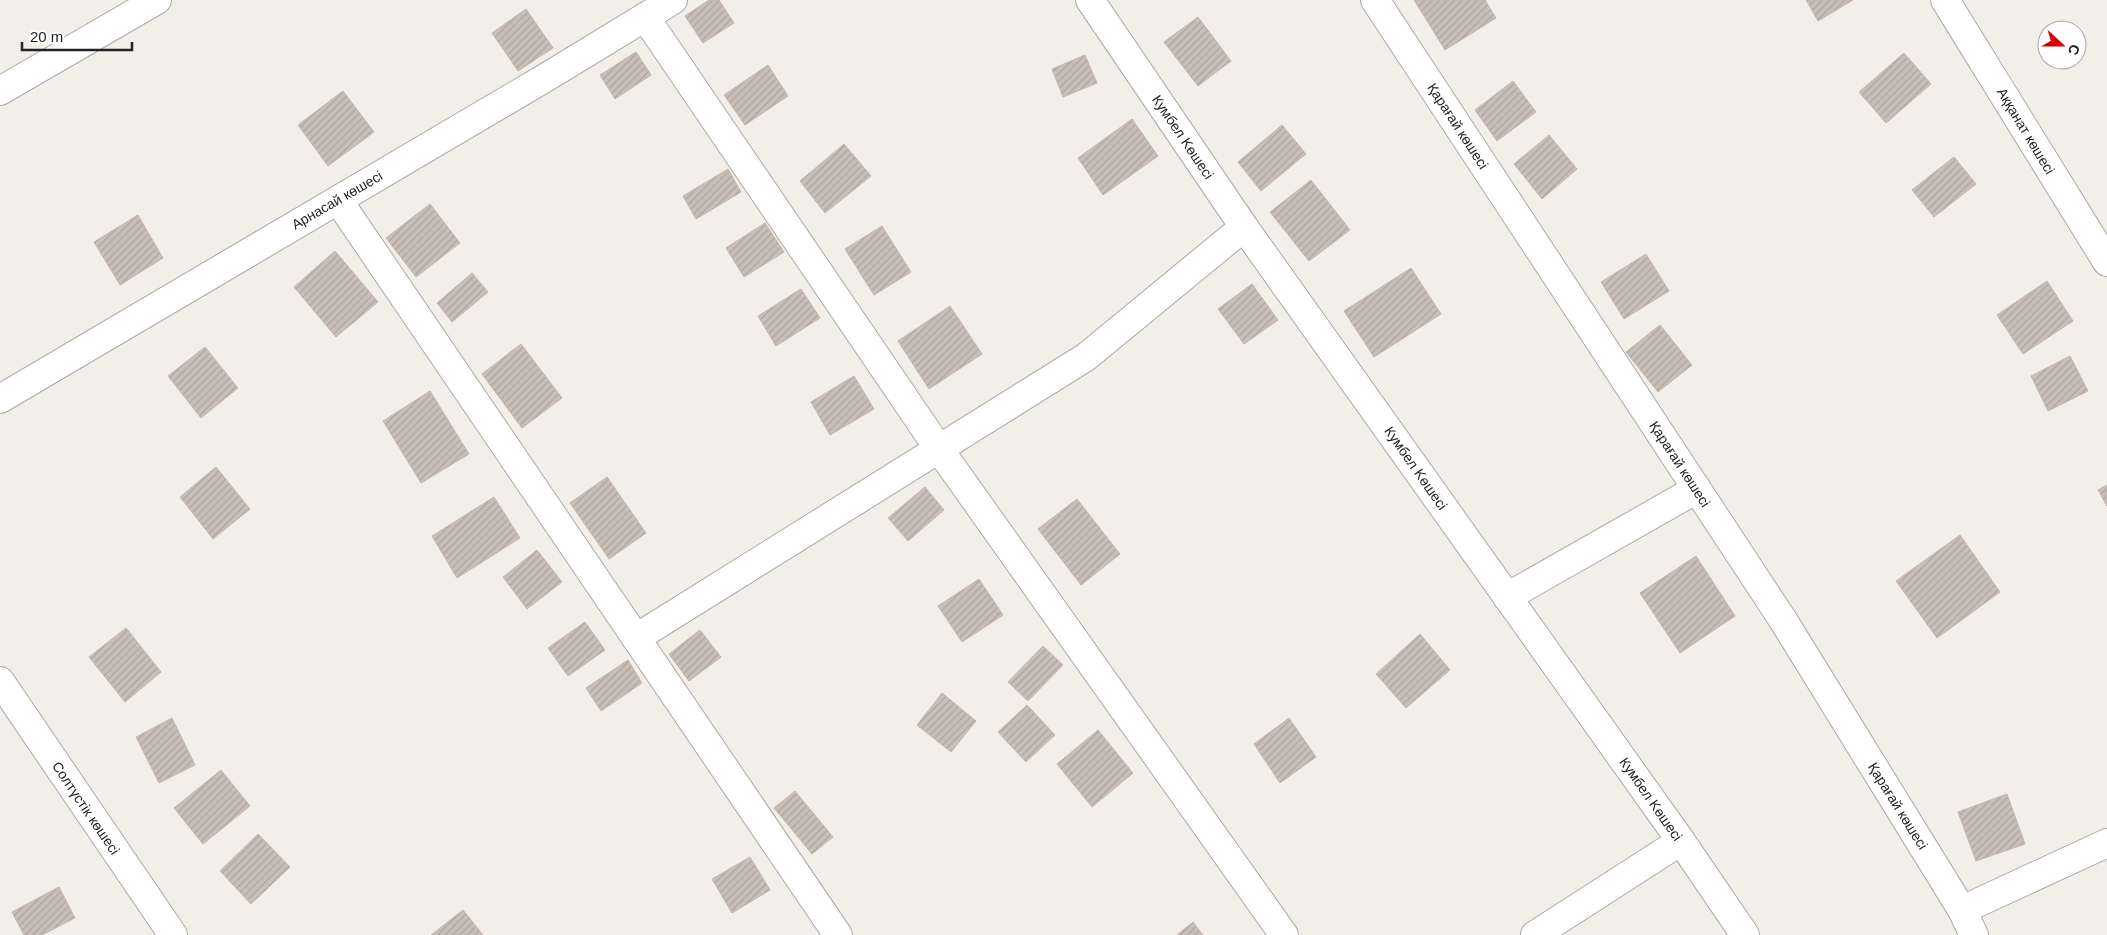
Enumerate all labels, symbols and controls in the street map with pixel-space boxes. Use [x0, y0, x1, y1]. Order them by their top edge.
scale bar [22, 20, 132, 52]
north arrow [2037, 20, 2087, 70]
text: 20 m [30, 28, 63, 45]
text: С [2065, 42, 2083, 57]
street label: Қарағай көшесі [1424, 80, 1492, 172]
street label: Аққанат көшесі [1994, 85, 2058, 177]
street label: Кумбел Kөшесі [1149, 92, 1217, 182]
street label: Арнасай көшесі [289, 168, 385, 232]
street label: Қарағай көшесі [1646, 418, 1714, 510]
street label: Кумбел Kөшесі [1381, 423, 1451, 513]
street label: Кумбел Kөшесі [1616, 754, 1686, 844]
street label: Солтүстік көшесі [49, 758, 123, 858]
street label: Қарағай көшесі [1865, 760, 1931, 852]

